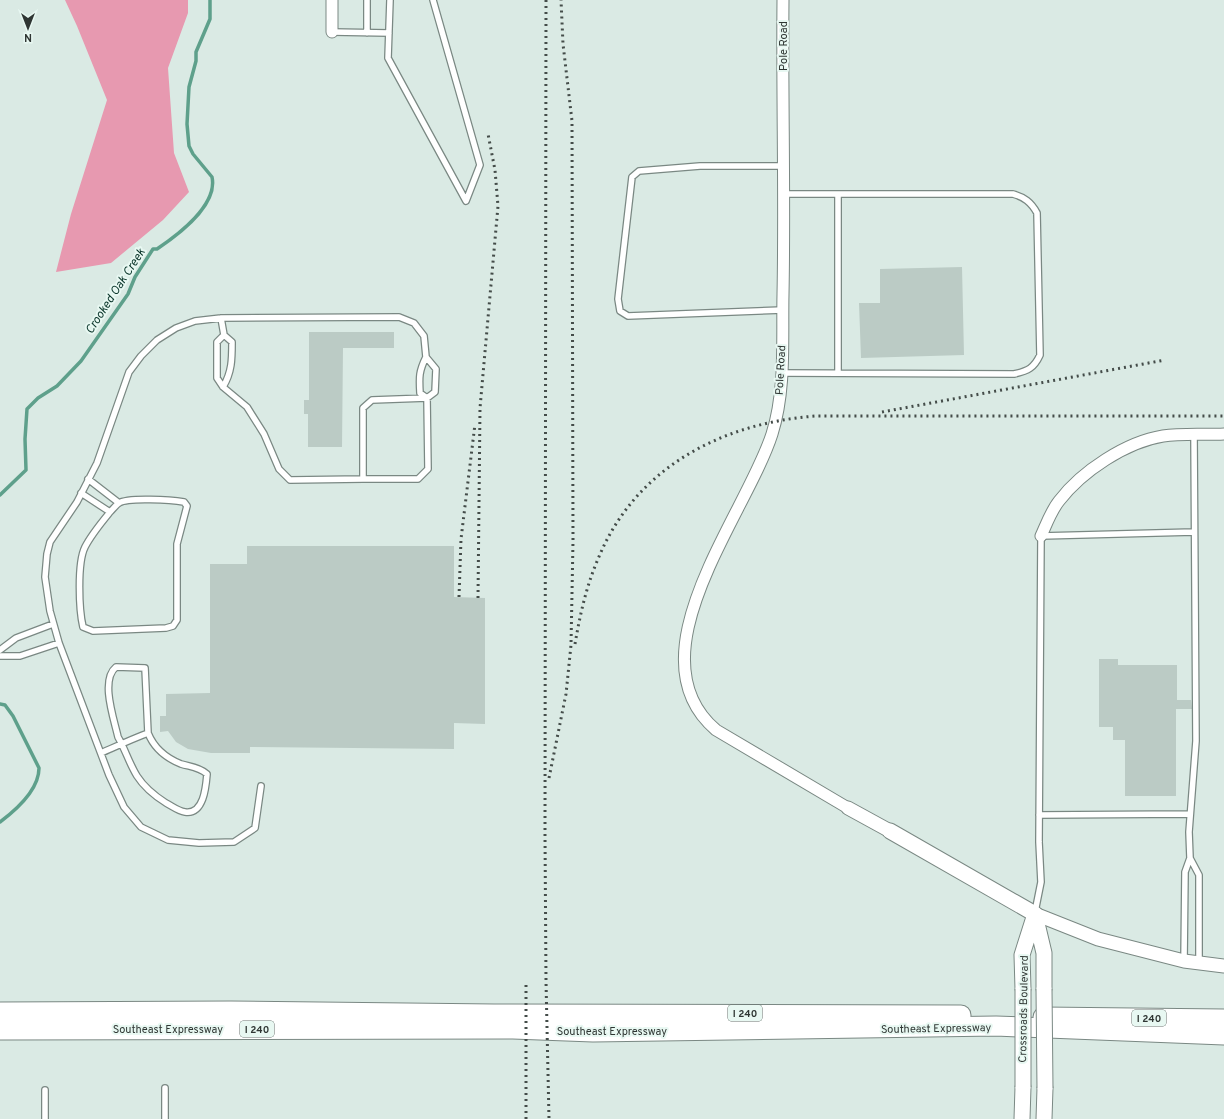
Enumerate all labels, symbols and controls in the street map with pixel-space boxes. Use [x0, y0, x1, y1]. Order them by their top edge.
north arrow [8, 8, 48, 48]
street label: Pole Road [777, 21, 791, 71]
text: N [24, 30, 32, 44]
water label: Crooked Oak Creek [82, 245, 150, 337]
street label: Pole Road [773, 345, 789, 395]
street label: Crossroads Boulevard [1016, 955, 1032, 1063]
road number: I 240 [728, 1005, 762, 1021]
road number: I 240 [1132, 1010, 1166, 1026]
road number: I 240 [240, 1021, 274, 1037]
street label: Southeast Expressway [881, 1021, 991, 1037]
street label: Southeast Expressway [113, 1023, 223, 1037]
street label: Southeast Expressway [557, 1025, 667, 1039]

